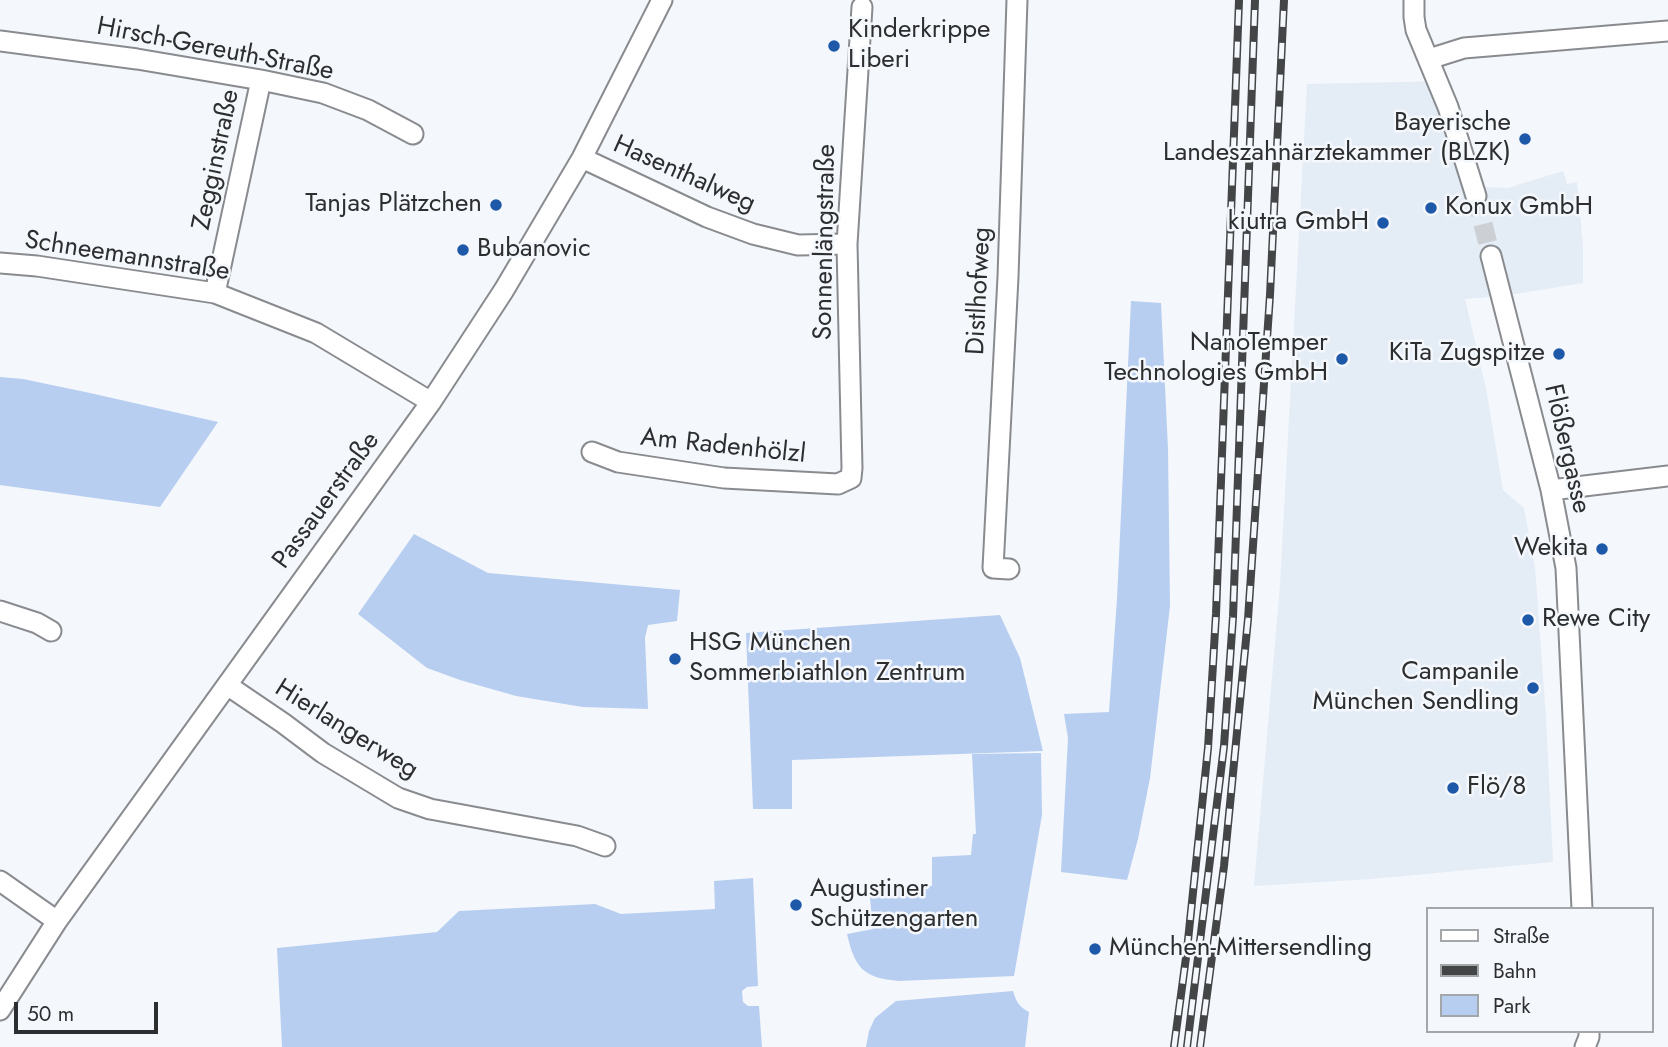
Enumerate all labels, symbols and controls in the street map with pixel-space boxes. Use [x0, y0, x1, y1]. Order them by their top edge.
street label: Hirsch-Gereuth-Straße [94, 12, 336, 88]
place label: Kinderkrippe Liberi [848, 15, 990, 76]
marker: Kinderkrippe Liberi [826, 38, 842, 54]
street label: Zegginstraße [187, 87, 247, 233]
place label: Bayerische Landeszahnärztekammer (BLZK) [1163, 108, 1511, 170]
street label: Hasenthalweg [608, 130, 760, 220]
marker: Bayerische Landeszahnärztekammer (BLZK) [1517, 131, 1533, 147]
street label: Sonnenlängstraße [809, 144, 843, 340]
place label: Tanjas Plätzchen [305, 189, 482, 221]
place label: Konux GmbH [1445, 192, 1593, 224]
marker: Tanjas Plätzchen [488, 197, 504, 213]
marker: Konux GmbH [1423, 200, 1439, 216]
place label: kiutra GmbH [1228, 207, 1369, 239]
marker: kiutra GmbH [1375, 215, 1391, 231]
street label: Schneemannstraße [22, 225, 232, 289]
street label: Distlhofweg [961, 226, 999, 356]
place label: Bubanovic [477, 234, 591, 266]
marker: Bubanovic [455, 242, 471, 258]
place label: NanoTemper Technologies GmbH [1104, 328, 1328, 390]
place label: KiTa Zugspitze [1389, 338, 1545, 370]
marker: KiTa Zugspitze [1551, 346, 1567, 362]
marker: NanoTemper Technologies GmbH [1334, 351, 1350, 367]
street label: Flößergasse [1536, 381, 1596, 517]
street label: Am Radenhölzl [639, 423, 807, 471]
street label: Passauerstraße [267, 426, 387, 576]
place label: Wekita [1514, 533, 1588, 565]
marker: Wekita [1594, 541, 1610, 557]
place label: Rewe City [1542, 604, 1650, 636]
marker: Rewe City [1520, 612, 1536, 628]
place label: HSG München Sommerbiathlon Zentrum [689, 628, 965, 690]
marker: HSG München Sommerbiathlon Zentrum [667, 651, 683, 667]
place label: Campanile München Sendling [1312, 657, 1519, 718]
street label: Hierlangerweg [269, 674, 423, 786]
marker: Campanile München Sendling [1525, 680, 1541, 696]
place label: Flö/8 [1467, 772, 1526, 804]
marker: Flö/8 [1445, 780, 1461, 796]
place label: Augustiner Schützengarten [810, 874, 978, 936]
marker: Augustiner Schützengarten [788, 897, 804, 913]
legend [1426, 907, 1654, 1033]
text: Straße [1493, 921, 1550, 951]
place label: München-Mittersendling [1109, 933, 1372, 965]
marker: München-Mittersendling [1087, 941, 1103, 957]
text: Bahn [1493, 956, 1537, 986]
scale bar [18, 988, 161, 1032]
text: Park [1493, 991, 1530, 1021]
text: 50 m [27, 999, 74, 1029]

